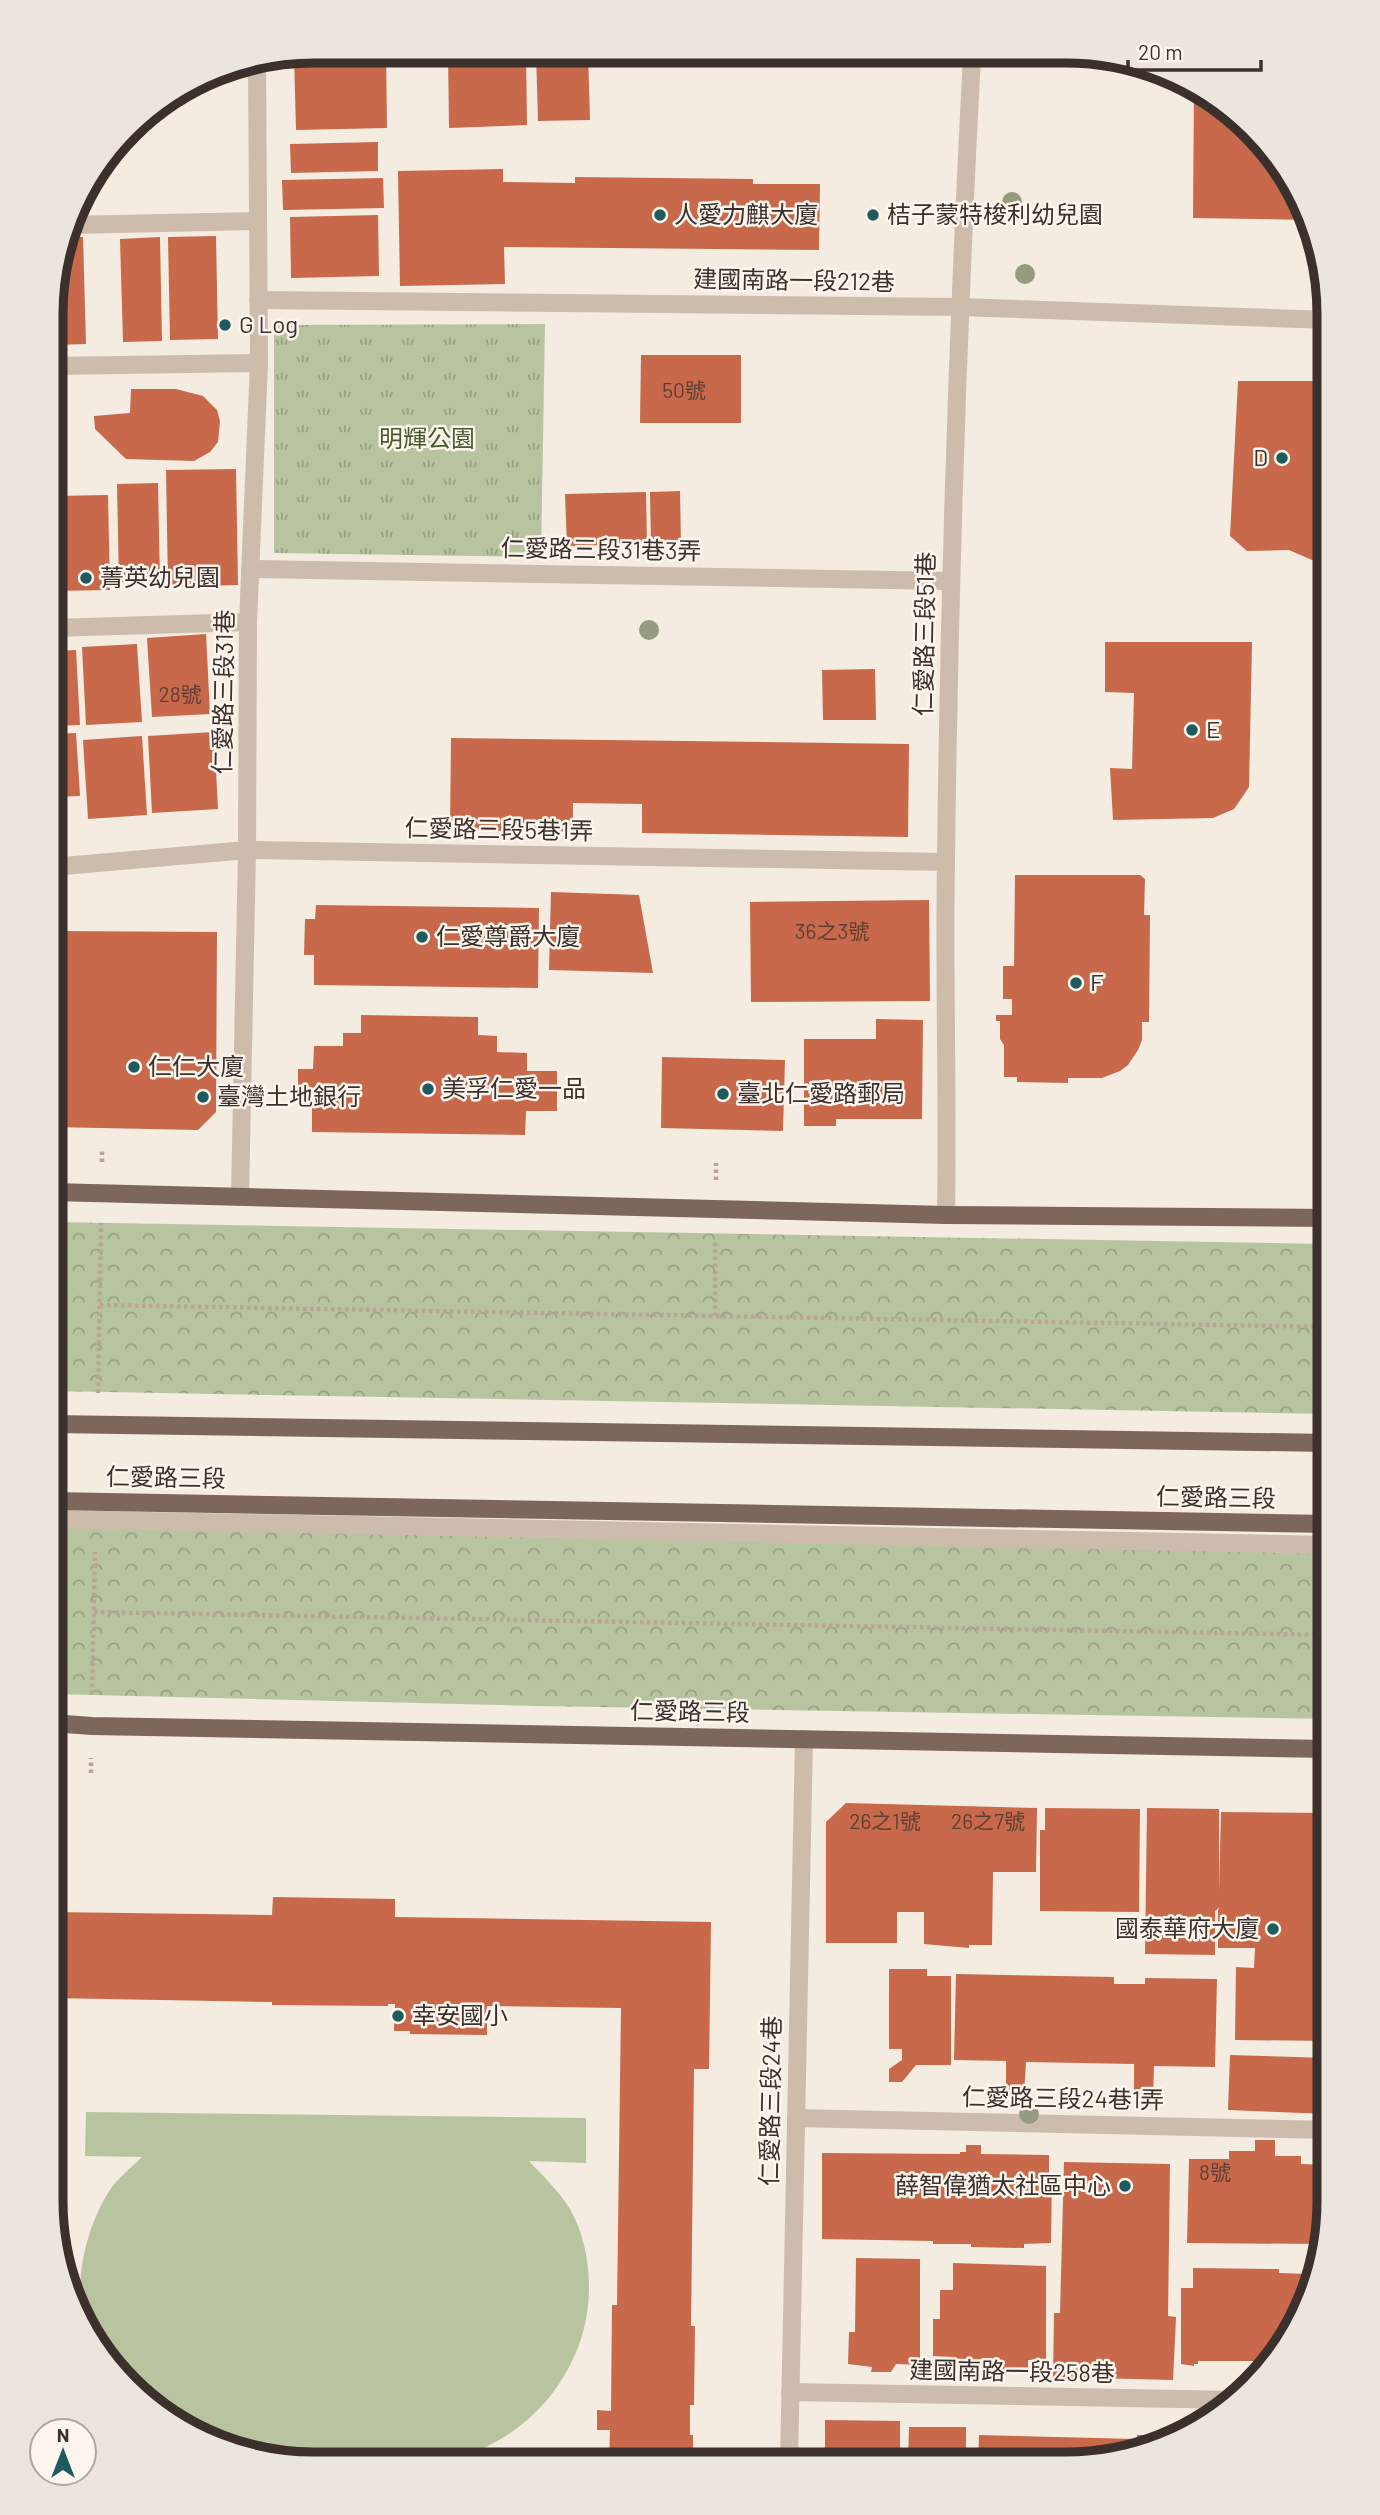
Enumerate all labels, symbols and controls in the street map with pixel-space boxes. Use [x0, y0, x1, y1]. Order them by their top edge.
scale bar [1128, 28, 1261, 72]
text: 20 m [1138, 39, 1183, 64]
place label: 人愛力麒大廈 [674, 199, 818, 228]
place label: 桔子蒙特梭利幼兒園 [887, 199, 1103, 228]
marker: 人愛力麒大廈 [652, 207, 668, 223]
marker: 桔子蒙特梭利幼兒園 [865, 207, 881, 223]
street label: 建國南路一段212巷 [693, 263, 895, 296]
place label: G Log [239, 309, 298, 338]
marker: G Log [217, 317, 233, 333]
house number: 50號 [662, 377, 706, 402]
park label: 明輝公園 [379, 423, 475, 452]
place label: D [1253, 442, 1268, 471]
marker: D [1274, 450, 1290, 466]
street label: 仁愛路三段31巷3弄 [500, 532, 702, 565]
street label: 仁愛路三段51巷 [908, 552, 939, 716]
place label: 菁英幼兒園 [100, 562, 220, 591]
marker: 菁英幼兒園 [78, 570, 94, 586]
street label: 仁愛路三段31巷 [207, 609, 238, 775]
house number: 28號 [158, 681, 202, 706]
place label: E [1206, 714, 1221, 743]
marker: E [1184, 722, 1200, 738]
street label: 仁愛路三段5巷1弄 [404, 812, 594, 845]
house number: 36之3號 [795, 918, 869, 943]
place label: 仁愛尊爵大廈 [436, 921, 580, 950]
marker: 仁愛尊爵大廈 [414, 929, 430, 945]
place label: F [1090, 967, 1104, 996]
marker: F [1068, 975, 1084, 991]
place label: 仁仁大廈 [148, 1051, 244, 1080]
marker: 仁仁大廈 [126, 1059, 142, 1075]
place label: 美孚仁愛一品 [442, 1073, 586, 1102]
place label: 臺北仁愛路郵局 [737, 1078, 905, 1107]
place label: 臺灣土地銀行 [217, 1081, 361, 1110]
marker: 美孚仁愛一品 [420, 1081, 436, 1097]
marker: 臺北仁愛路郵局 [715, 1086, 731, 1102]
marker: 臺灣土地銀行 [195, 1089, 211, 1105]
street label: 仁愛路三段 [106, 1461, 226, 1492]
street label: 仁愛路三段 [1156, 1481, 1276, 1512]
street label: 仁愛路三段 [630, 1695, 750, 1726]
house number: 26之1號 [849, 1808, 921, 1833]
house number: 26之7號 [951, 1808, 1025, 1833]
place label: 國泰華府大廈 [1115, 1913, 1259, 1942]
marker: 國泰華府大廈 [1265, 1921, 1281, 1937]
place label: 幸安國小 [412, 2000, 508, 2029]
marker: 幸安國小 [390, 2008, 406, 2024]
street label: 仁愛路三段24巷 [754, 2016, 785, 2186]
street label: 仁愛路三段24巷1弄 [962, 2081, 1165, 2114]
house number: 8號 [1199, 2159, 1231, 2184]
place label: 薛智偉猶太社區中心 [895, 2170, 1111, 2199]
marker: 薛智偉猶太社區中心 [1117, 2178, 1133, 2194]
street label: 建國南路一段258巷 [909, 2354, 1115, 2387]
north arrow [28, 2417, 98, 2487]
text: N [57, 2423, 69, 2446]

